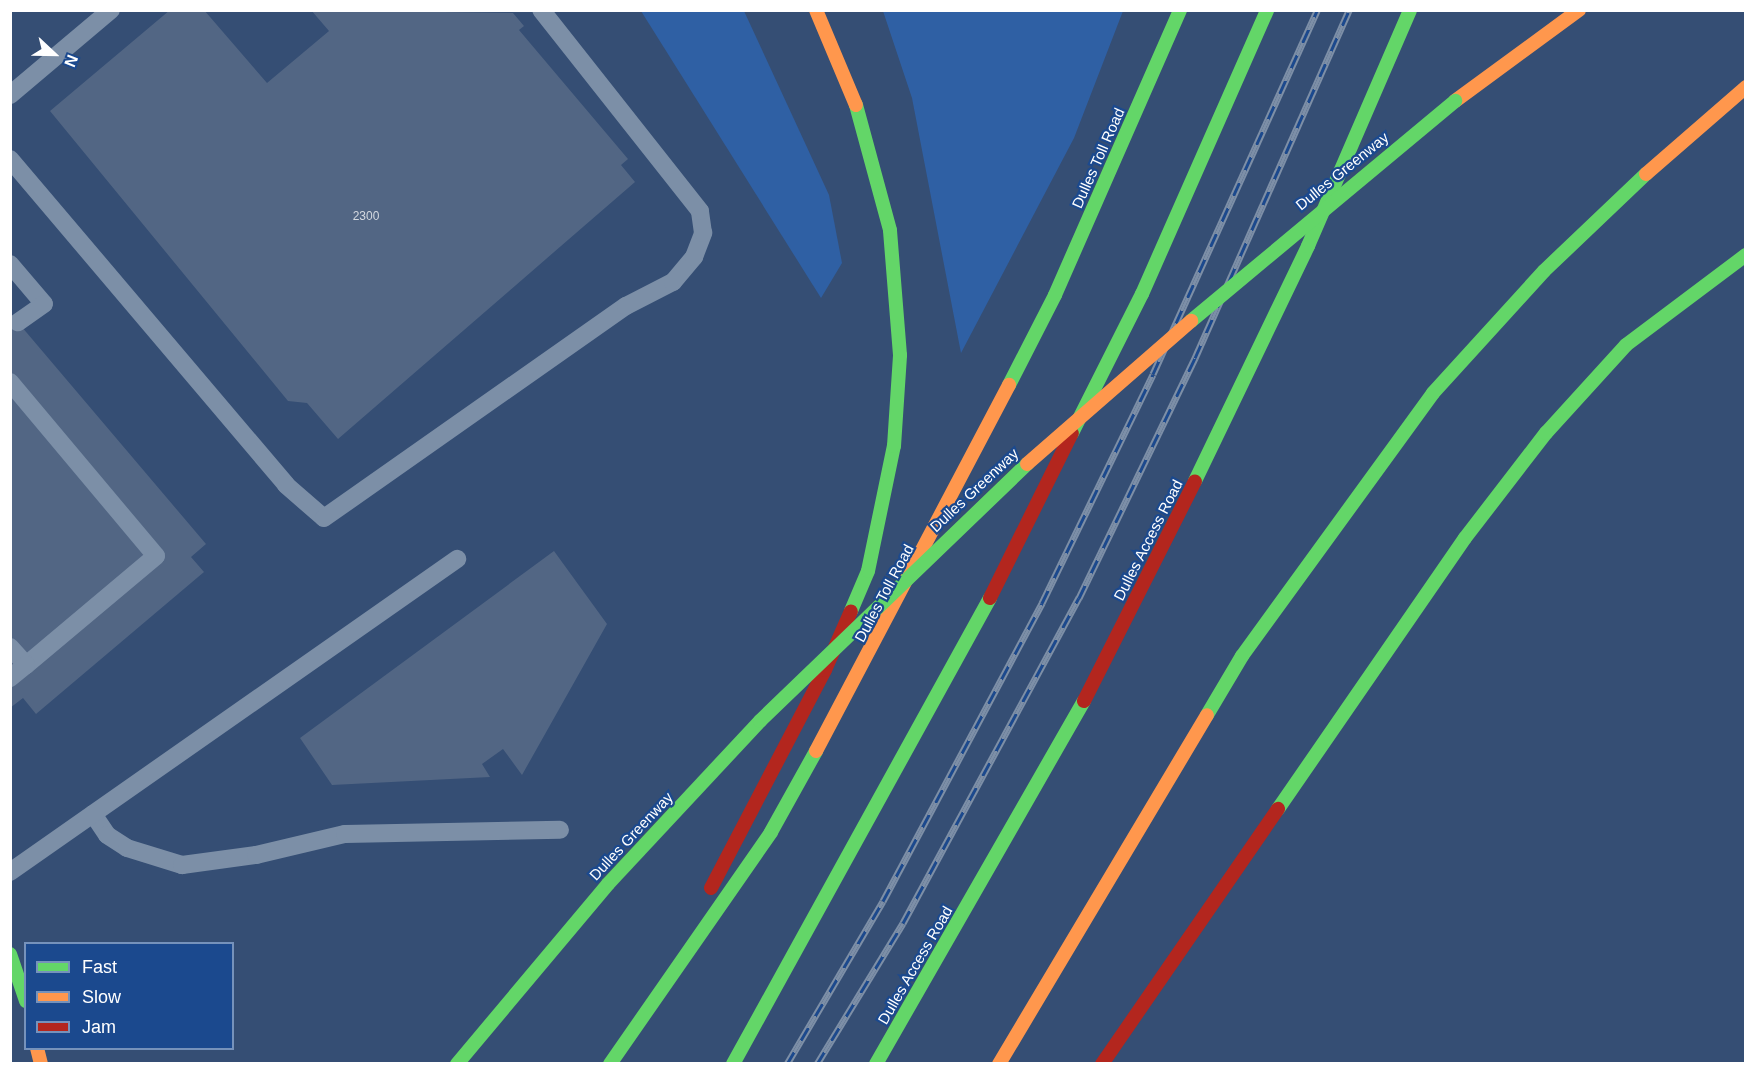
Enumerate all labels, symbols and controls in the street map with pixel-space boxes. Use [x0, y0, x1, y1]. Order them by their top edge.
north arrow [24, 24, 84, 84]
text: N [61, 52, 81, 69]
street label: Dulles Toll Road [1068, 105, 1128, 211]
street label: Dulles Greenway [1292, 128, 1392, 214]
house number: 2300 [353, 210, 379, 224]
street label: Dulles Greenway [926, 444, 1022, 536]
street label: Dulles Access Road [1110, 476, 1186, 604]
street label: Dulles Toll Road [851, 541, 917, 645]
street label: Dulles Greenway [585, 788, 677, 884]
street label: Dulles Access Road [874, 902, 956, 1028]
legend [24, 942, 234, 1050]
text: Fast [82, 957, 117, 977]
text: Slow [82, 987, 121, 1007]
text: Jam [82, 1017, 116, 1037]

